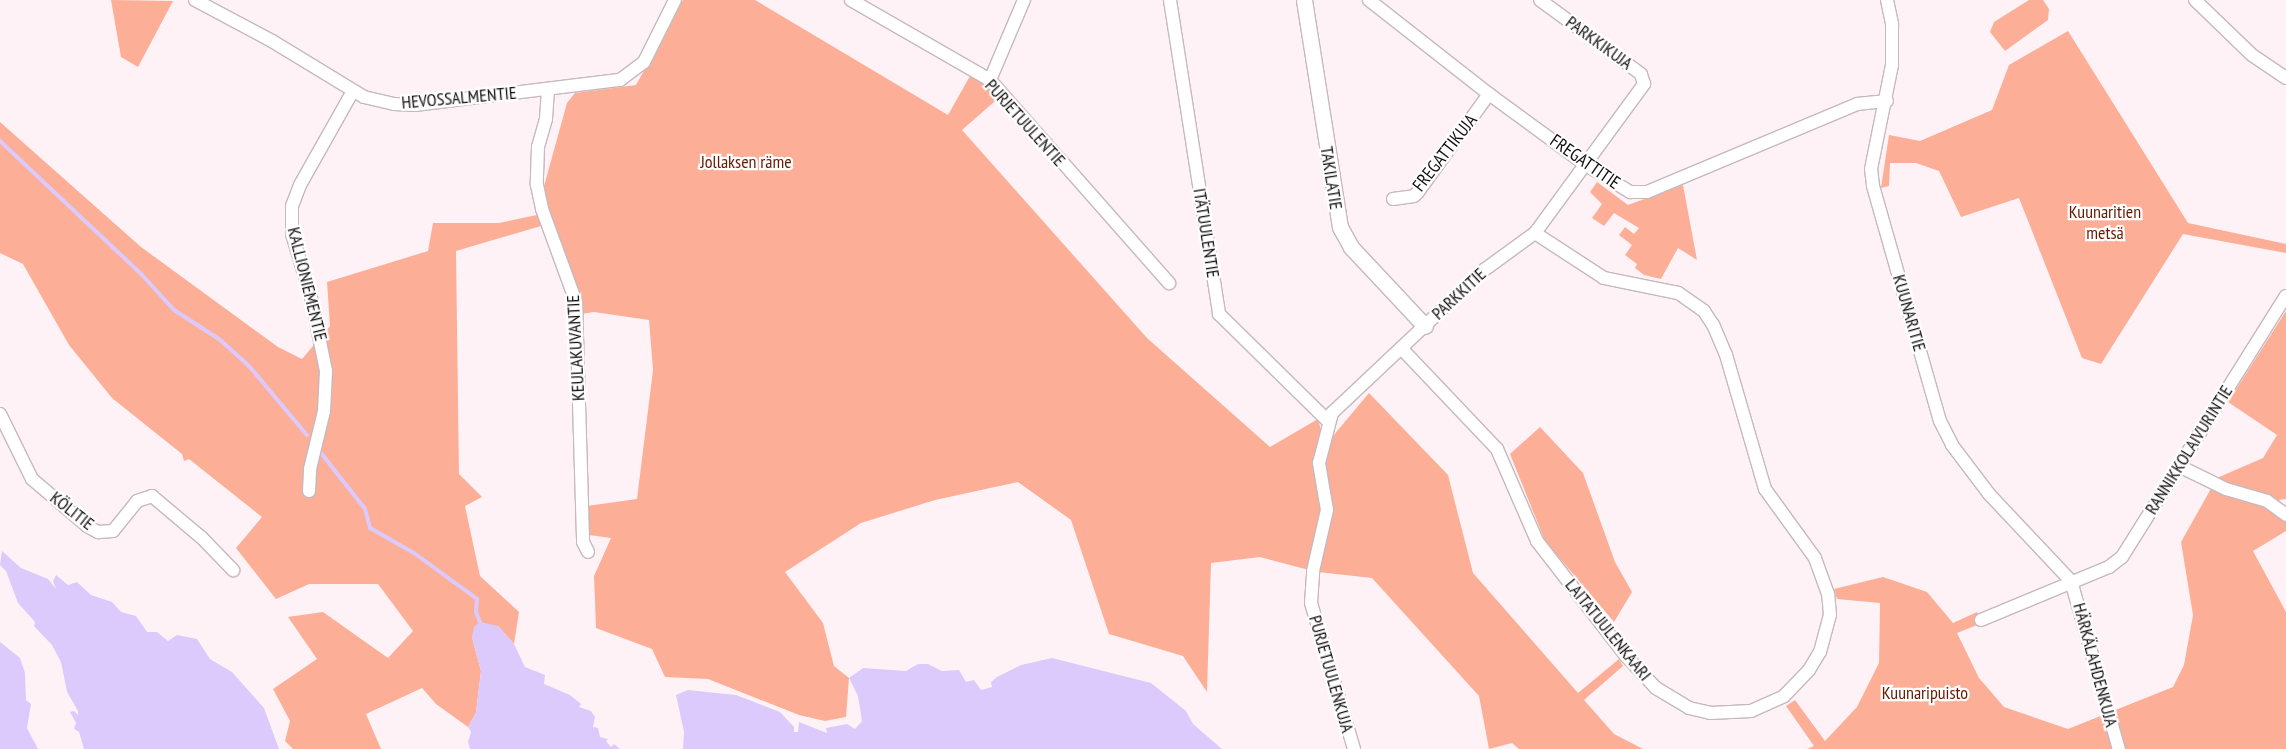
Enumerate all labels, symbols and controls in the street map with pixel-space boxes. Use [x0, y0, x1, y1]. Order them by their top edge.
street label: PARKKIKUJA [1561, 12, 1637, 74]
street label: PURJETUULENTIE [980, 75, 1070, 171]
street label: HEVOSSALMENTIE [401, 82, 517, 114]
street label: FREGATTIKUJA [1408, 110, 1482, 196]
street label: FREGATTITIE [1546, 130, 1624, 194]
street label: TAKILATIE [1315, 145, 1347, 211]
park label: Jollaksen räme [700, 151, 792, 173]
street label: ITÄTUULENTIE [1188, 187, 1224, 279]
park label: Kuunaritien metsä [2069, 202, 2141, 244]
street label: KALLIONIEMENTIE [282, 225, 332, 343]
street label: PARKKITIE [1427, 264, 1491, 324]
street label: KUUNARITIE [1888, 272, 1930, 354]
street label: KEULAKUVANTIE [562, 294, 590, 402]
street label: RANNIKKOLAIVURINTIE [2141, 382, 2237, 518]
street label: KÖLITIE [46, 487, 98, 535]
street label: LAITATUULENKAARI [1560, 575, 1656, 685]
street label: HÄRKÄLAHDENKUJA [2068, 601, 2122, 729]
street label: PURJETUULENKUJA [1304, 613, 1358, 735]
park label: Kuunaripuisto [1882, 682, 1968, 704]

